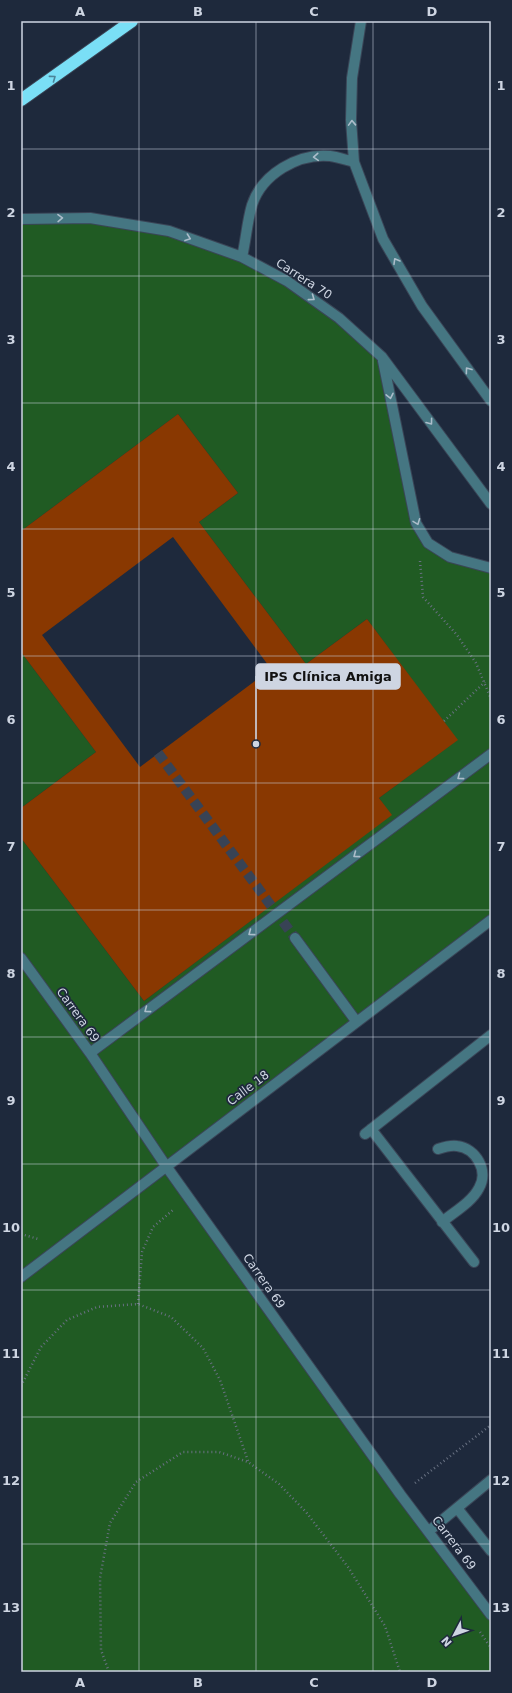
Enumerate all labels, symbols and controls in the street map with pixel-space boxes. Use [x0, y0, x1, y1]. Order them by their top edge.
text: A [75, 4, 85, 19]
text: B [193, 4, 203, 19]
text: C [309, 4, 319, 19]
text: D [427, 4, 438, 19]
one-way arrow [48, 76, 55, 83]
text: 1 [6, 78, 16, 93]
text: 1 [496, 78, 506, 93]
one-way arrow [347, 120, 356, 126]
one-way arrow [313, 153, 319, 162]
text: 2 [6, 205, 16, 220]
text: 2 [496, 205, 506, 220]
one-way arrow [57, 214, 63, 222]
one-way arrow [184, 233, 191, 241]
street label: Carrera 70 [273, 256, 335, 302]
one-way arrow [394, 258, 401, 265]
one-way arrow [307, 293, 314, 300]
text: 3 [6, 332, 16, 347]
text: 3 [496, 332, 506, 347]
one-way arrow [466, 367, 473, 374]
one-way arrow [385, 392, 393, 399]
one-way arrow [425, 418, 432, 425]
text: 4 [6, 459, 16, 474]
text: 4 [496, 459, 506, 474]
one-way arrow [412, 519, 420, 526]
text: 5 [6, 585, 16, 600]
text: 5 [496, 585, 506, 600]
callout: IPS Clínica Amiga [256, 664, 400, 689]
text: IPS Clínica Amiga [264, 669, 392, 684]
text: 6 [6, 712, 16, 727]
text: 6 [496, 712, 506, 727]
one-way arrow [457, 772, 464, 779]
text: 7 [6, 839, 16, 854]
text: 7 [496, 839, 506, 854]
one-way arrow [353, 850, 360, 857]
one-way arrow [249, 928, 256, 935]
text: 8 [6, 966, 16, 981]
text: 8 [496, 966, 506, 981]
street label: Carrera 69 [54, 985, 102, 1045]
one-way arrow [145, 1006, 152, 1013]
street label: Calle 18 [224, 1068, 272, 1108]
text: 9 [6, 1093, 16, 1108]
text: 9 [496, 1093, 506, 1108]
text: 10 [2, 1220, 20, 1235]
text: 10 [492, 1220, 510, 1235]
street label: Carrera 69 [240, 1251, 288, 1311]
text: 11 [2, 1346, 20, 1361]
text: 11 [492, 1346, 510, 1361]
text: 12 [2, 1473, 20, 1488]
text: 12 [492, 1473, 510, 1488]
street label: Carrera 69 [429, 1513, 479, 1573]
text: 13 [2, 1600, 20, 1615]
text: 13 [492, 1600, 510, 1615]
north arrow [434, 1615, 474, 1655]
text: N [439, 1633, 455, 1649]
text: A [75, 1675, 85, 1690]
text: B [193, 1675, 203, 1690]
text: C [309, 1675, 319, 1690]
text: D [427, 1675, 438, 1690]

